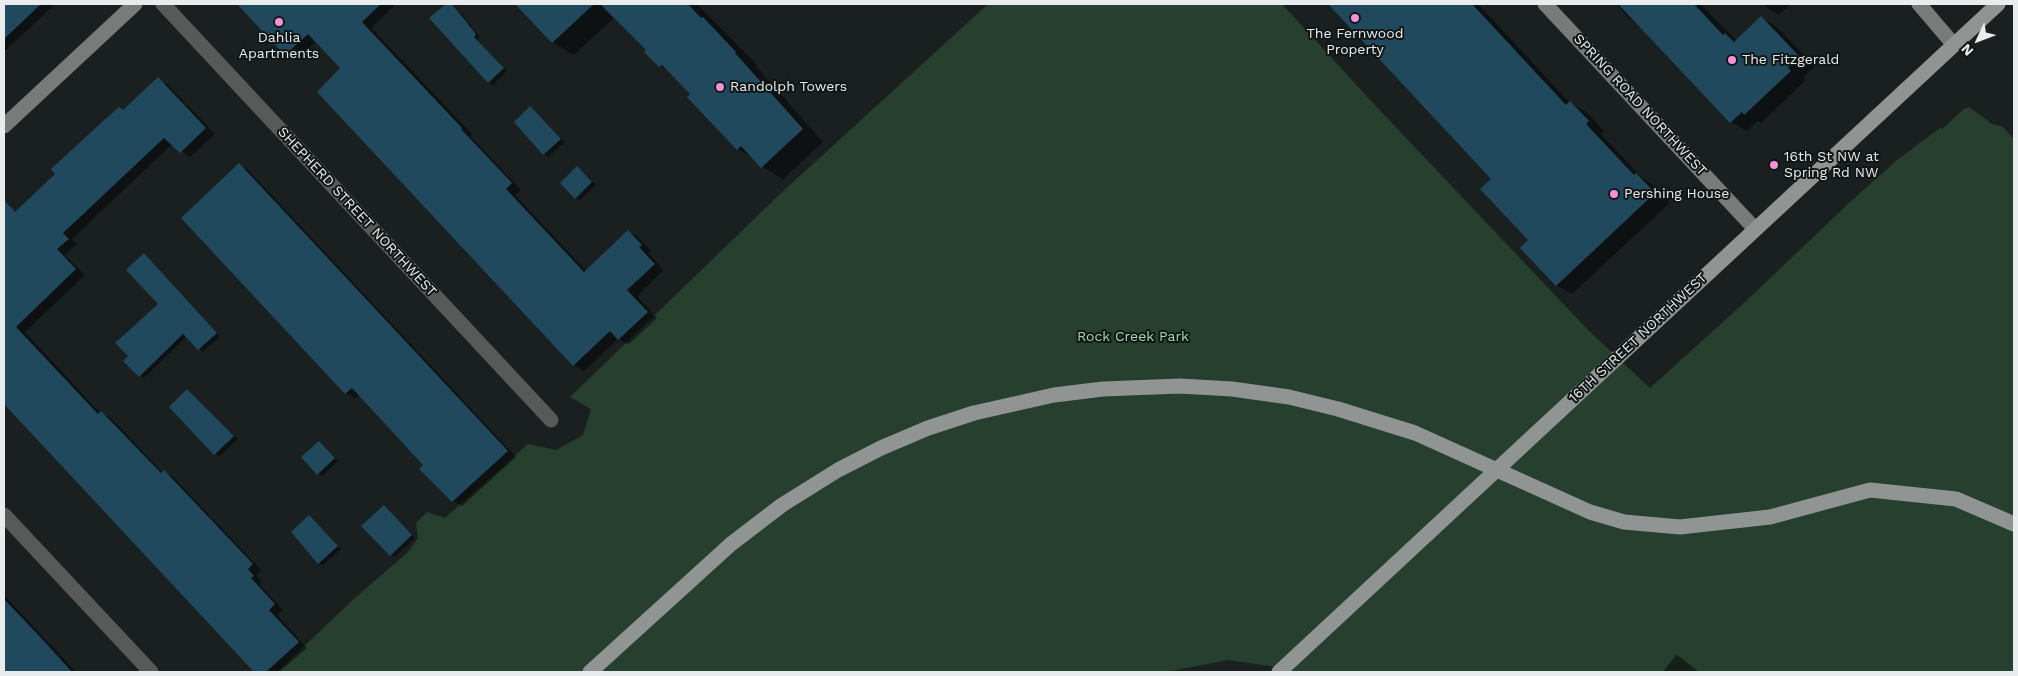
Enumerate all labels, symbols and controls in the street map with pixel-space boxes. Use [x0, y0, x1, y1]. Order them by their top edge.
marker: The Fernwood Property [1349, 12, 1361, 24]
north arrow [1953, 15, 2003, 65]
marker: Dahlia Apartments [273, 16, 285, 28]
place label: The Fernwood Property [1307, 26, 1403, 58]
place label: Dahlia Apartments [239, 30, 319, 62]
street label: SPRING ROAD NORTHWEST [1570, 31, 1710, 179]
text: N [1958, 41, 1976, 59]
place label: The Fitzgerald [1742, 52, 1839, 68]
marker: The Fitzgerald [1726, 54, 1738, 66]
place label: Randolph Towers [730, 79, 847, 95]
marker: Randolph Towers [714, 81, 726, 93]
street label: SHEPHERD STREET NORTHWEST [274, 124, 440, 300]
place label: 16th St NW at Spring Rd NW [1784, 149, 1879, 182]
marker: 16th St NW at Spring Rd NW [1768, 159, 1780, 171]
place label: Pershing House [1624, 186, 1729, 202]
marker: Pershing House [1608, 188, 1620, 200]
street label: 16TH STREET NORTHWEST [1565, 270, 1711, 406]
park label: Rock Creek Park [1077, 329, 1189, 345]

